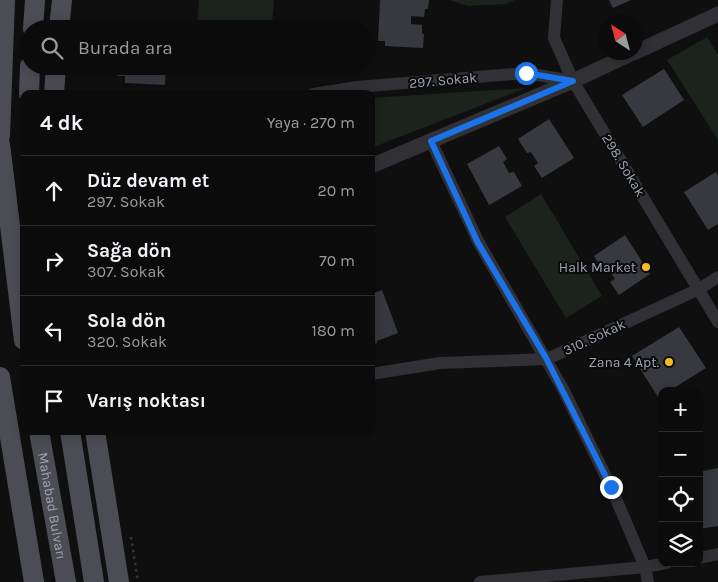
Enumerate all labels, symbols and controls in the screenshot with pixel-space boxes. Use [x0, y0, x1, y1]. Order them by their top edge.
north arrow [598, 15, 643, 60]
search box [20, 20, 375, 75]
icon: search [38, 34, 66, 62]
text: Burada ara [78, 37, 173, 59]
route start [515, 62, 538, 85]
street label: 297. Sokak [408, 69, 478, 92]
text: 4 dk [40, 111, 83, 135]
text: Yaya · 270 m [267, 113, 355, 132]
street label: 298. Sokak [598, 131, 649, 200]
text: Düz devam et [87, 170, 209, 192]
icon: ahead [40, 177, 68, 205]
text: 20 m [317, 181, 355, 200]
text: 297. Sokak [87, 192, 165, 211]
text: Sağa dön [87, 240, 171, 262]
icon: right [40, 247, 68, 275]
text: 70 m [319, 251, 355, 270]
place label: Halk Market [559, 259, 636, 276]
marker: Halk Market [640, 261, 652, 273]
text: 307. Sokak [87, 262, 165, 281]
text: Sola dön [87, 310, 166, 332]
street label: 310. Sokak [560, 316, 628, 359]
icon: left [40, 317, 68, 345]
text: 180 m [312, 321, 355, 340]
text: 320. Sokak [87, 332, 167, 351]
place label: Zana 4 Apt. [588, 354, 659, 371]
marker: Zana 4 Apt. [663, 356, 675, 368]
icon: arrive [40, 387, 68, 415]
map controls [658, 387, 703, 567]
button: + [658, 387, 703, 432]
text: Varış noktası [87, 390, 206, 412]
button: − [658, 432, 703, 477]
street label: Mahabad Bulvarı [34, 451, 70, 561]
route end [600, 476, 623, 499]
button: locate [658, 477, 703, 522]
button: layers [658, 522, 703, 567]

